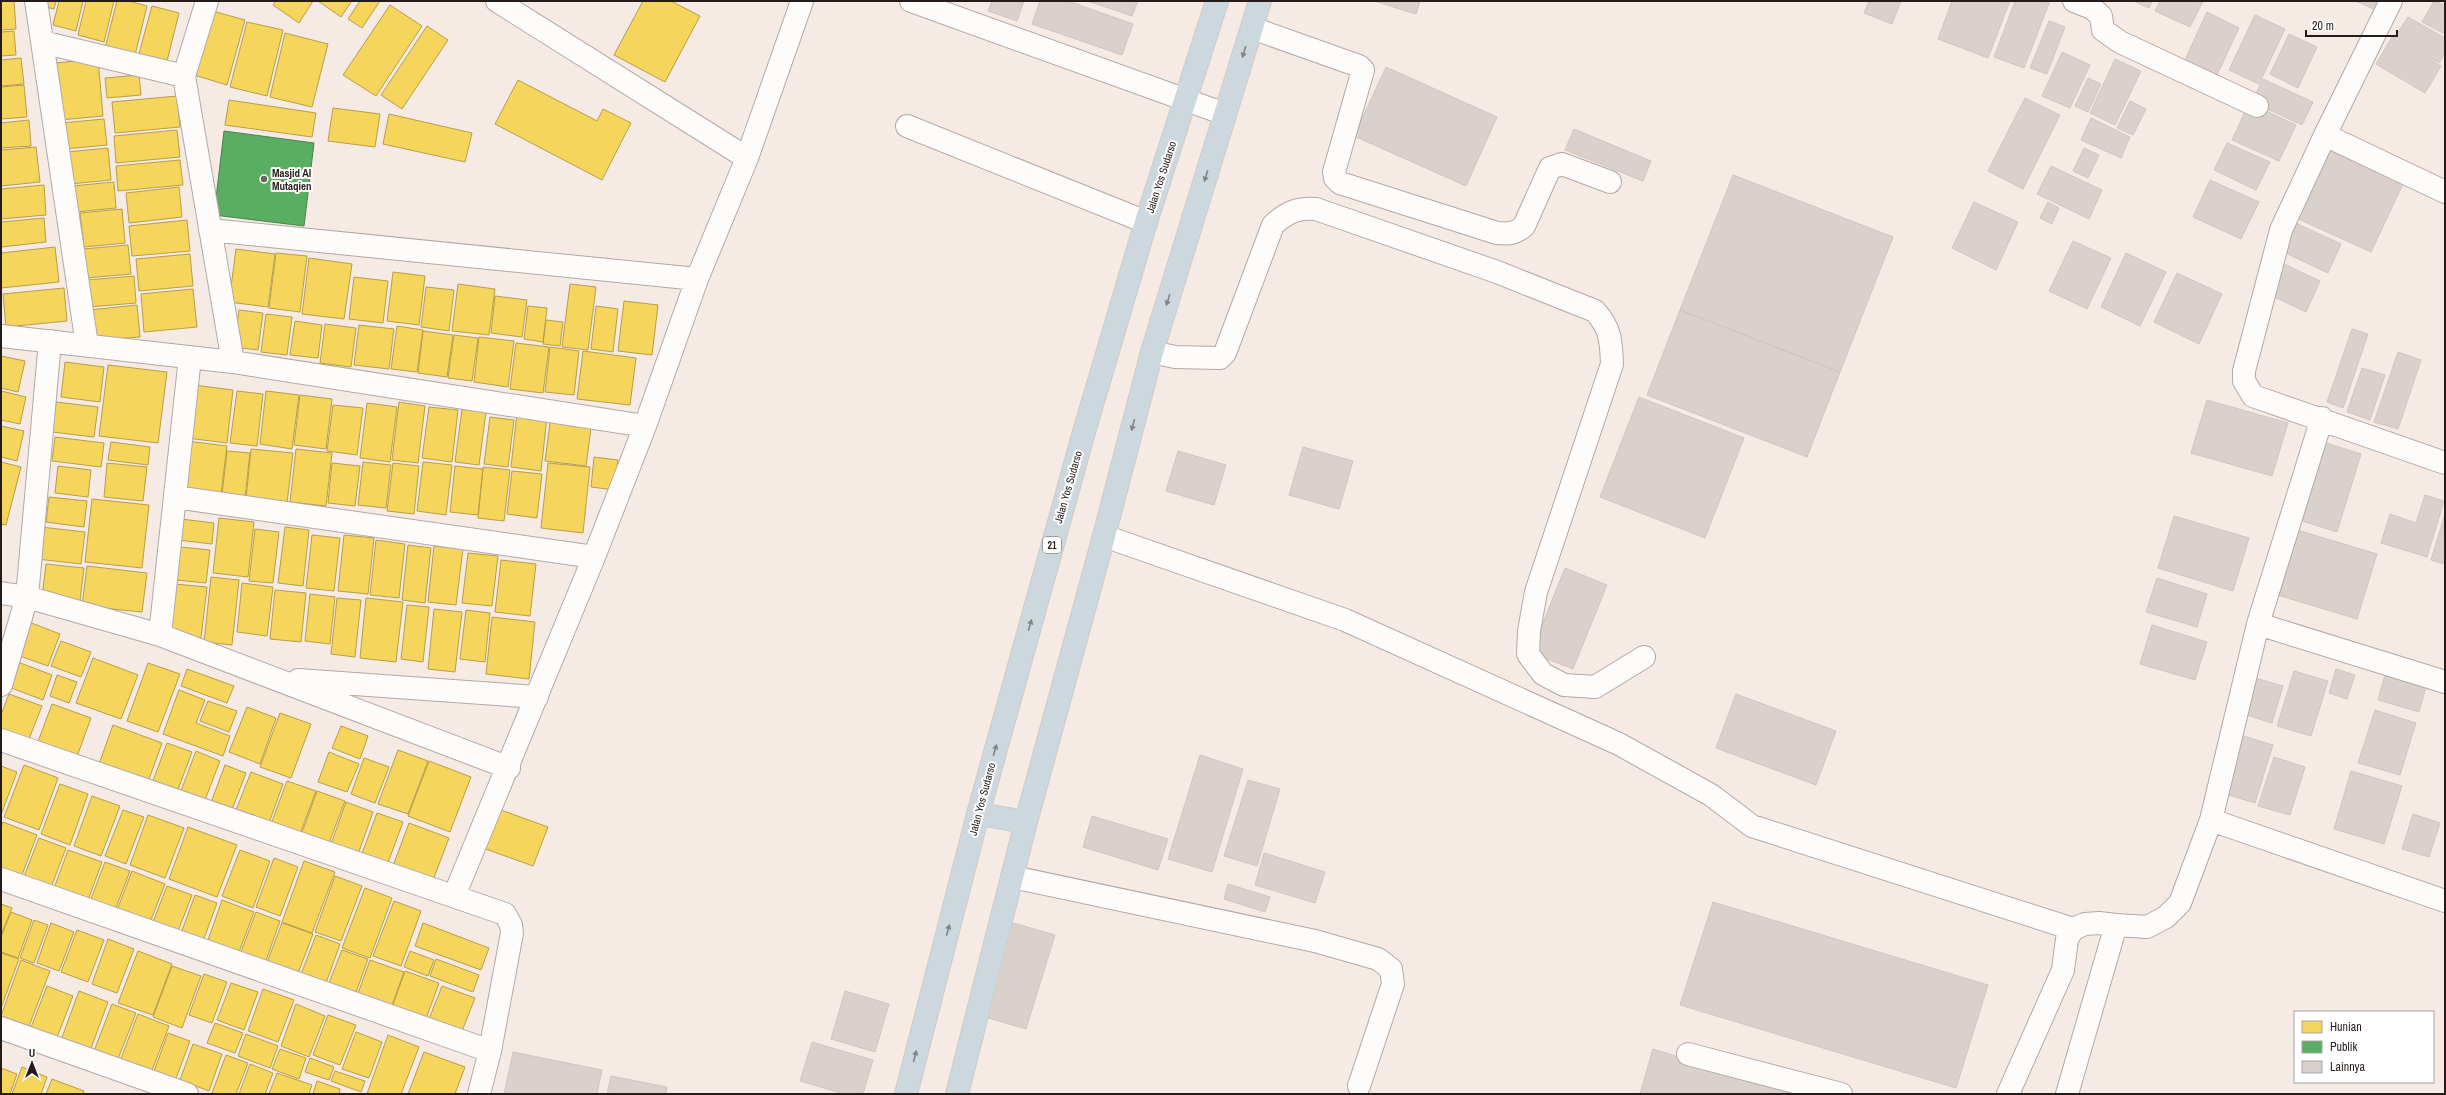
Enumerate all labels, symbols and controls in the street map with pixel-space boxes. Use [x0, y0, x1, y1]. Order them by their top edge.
scale bar [2306, 12, 2397, 38]
text: 20 m [2312, 18, 2334, 34]
one-way arrow [1241, 46, 1247, 58]
street label: Jalan Yos Sudarso [1143, 139, 1179, 215]
place label: Masjid Al Mutaqien [272, 166, 312, 193]
one-way arrow [1203, 170, 1209, 182]
marker: Masjid Al Mutaqien [259, 174, 269, 184]
one-way arrow [1165, 295, 1171, 307]
one-way arrow [1130, 420, 1136, 432]
street label: Jalan Yos Sudarso [1051, 449, 1085, 525]
road number: 21 [1043, 537, 1061, 553]
one-way arrow [1027, 619, 1033, 631]
one-way arrow [993, 744, 999, 757]
street label: Jalan Yos Sudarso [966, 761, 998, 837]
one-way arrow [945, 924, 951, 936]
legend [2294, 1011, 2434, 1083]
text: Hunian [2330, 1019, 2362, 1035]
text: Publik [2330, 1039, 2357, 1055]
north arrow [12, 1043, 52, 1083]
text: U [29, 1046, 35, 1060]
one-way arrow [912, 1050, 918, 1062]
text: Lainnya [2330, 1059, 2366, 1075]

